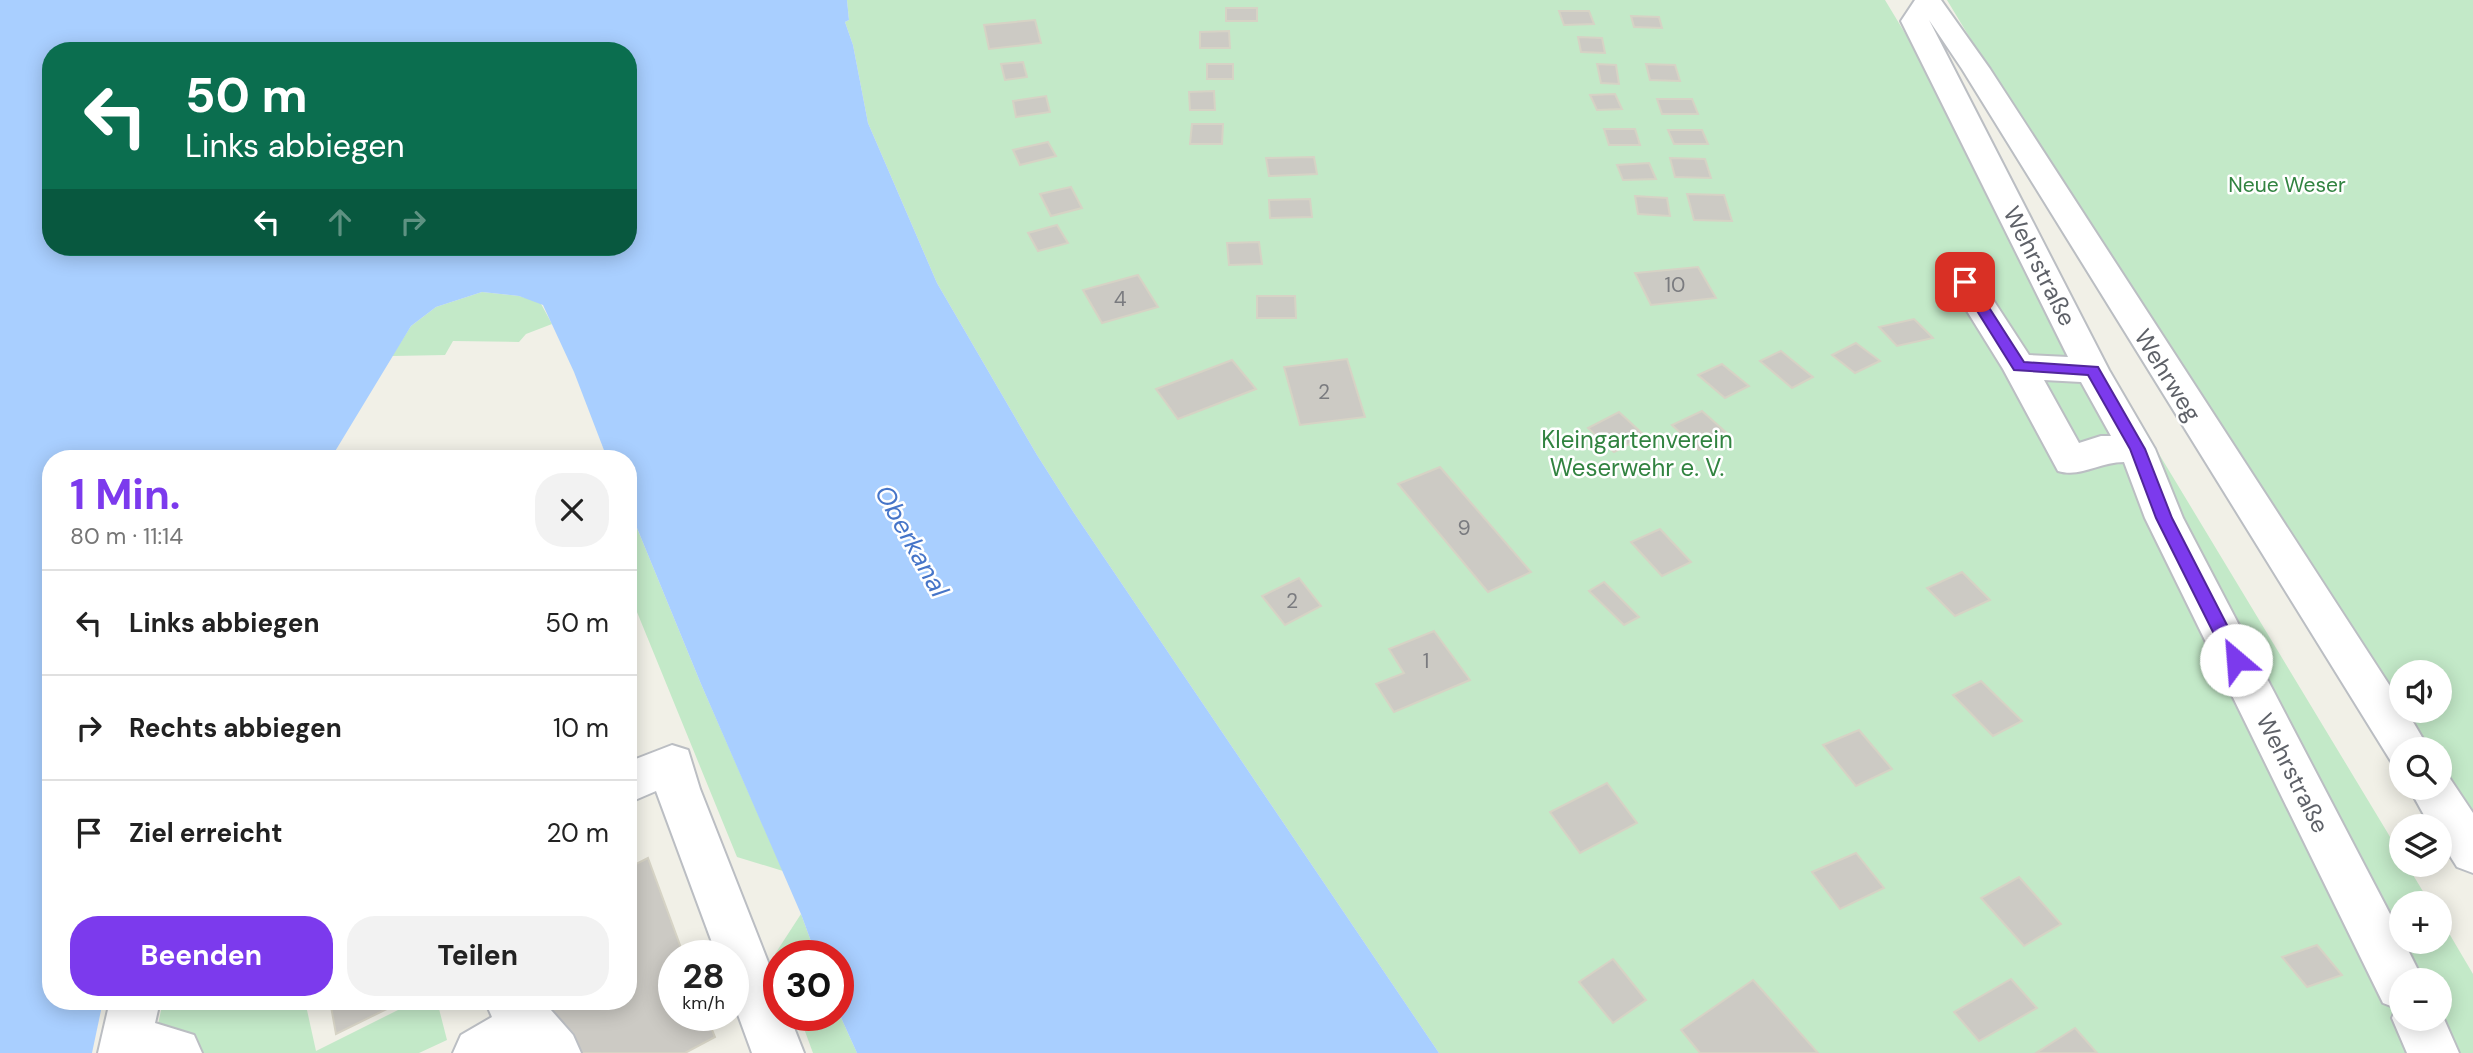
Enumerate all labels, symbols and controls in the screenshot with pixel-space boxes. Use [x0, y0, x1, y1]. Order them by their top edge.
text: 50 m [185, 63, 308, 127]
icon: left [70, 70, 161, 161]
text: Links abbiegen [185, 125, 405, 167]
park label: Neue Weser [2228, 171, 2346, 199]
street label: Wehrstraße [1997, 201, 2083, 331]
icon: left [248, 203, 286, 241]
icon: ahead [321, 203, 359, 241]
icon: right [394, 203, 432, 241]
pin [1935, 252, 1995, 312]
icon: arrive [1946, 263, 1984, 301]
house number: 10 [1665, 271, 1685, 299]
house number: 4 [1114, 285, 1127, 313]
street label: Wehrweg [2128, 323, 2208, 427]
house number: 2 [1318, 378, 1330, 406]
park label: Kleingartenverein Weserwehr e. V. [1541, 424, 1733, 483]
text: 1 Min. [70, 467, 180, 522]
button: close [535, 473, 609, 547]
water label: Oberkanal [867, 479, 957, 604]
house number: 9 [1457, 514, 1471, 542]
text: 80 m · 11:14 [70, 521, 183, 551]
house number: 2 [1286, 587, 1298, 615]
icon: left [70, 604, 108, 642]
text: Links abbiegen [129, 606, 319, 640]
text: 50 m [545, 606, 609, 640]
position arrow [2199, 623, 2273, 697]
house number: 1 [1423, 647, 1429, 675]
map controls [2389, 660, 2452, 1031]
button: sound [2389, 660, 2452, 723]
street label: Wehrstraße [2250, 708, 2336, 838]
icon: right [70, 709, 108, 747]
text: Rechts abbiegen [129, 711, 342, 745]
text: 10 m [553, 711, 609, 745]
button: search [2389, 737, 2452, 800]
icon: arrive [70, 814, 108, 852]
button: layers [2389, 814, 2452, 877]
text: Ziel erreicht [129, 816, 282, 850]
text: 20 m [546, 816, 609, 850]
button: + [2389, 891, 2452, 954]
button: Beenden [70, 916, 333, 996]
button: Teilen [347, 916, 609, 996]
speed limit sign: 30 [763, 940, 854, 1031]
text: 28 [682, 953, 725, 999]
button: − [2389, 968, 2452, 1031]
text: km/h [682, 991, 725, 1015]

